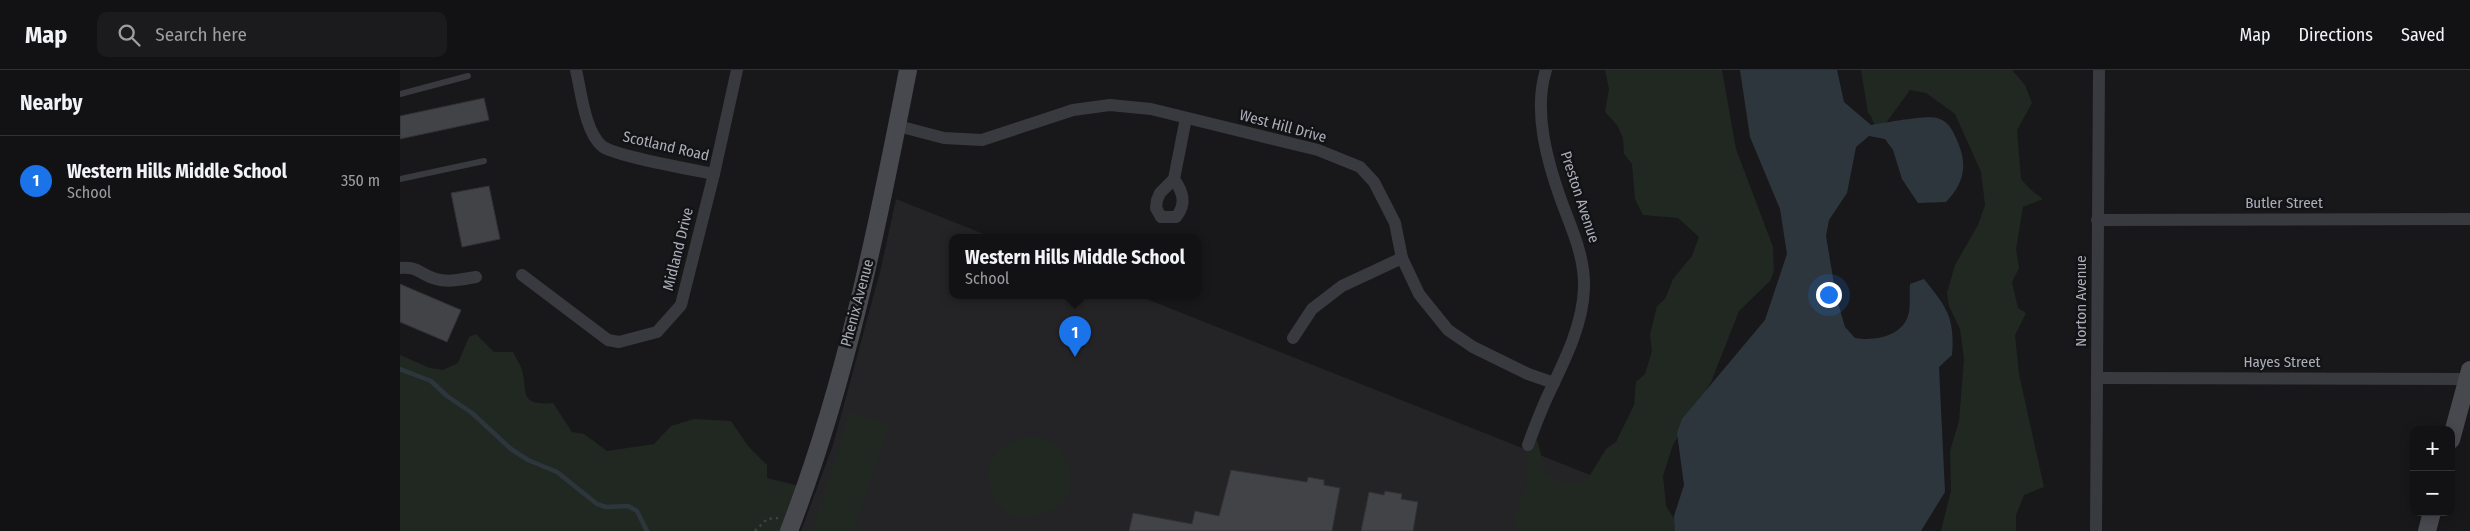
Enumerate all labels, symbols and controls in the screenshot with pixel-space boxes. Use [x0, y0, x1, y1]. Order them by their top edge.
search box [97, 12, 447, 57]
text: Map [25, 21, 67, 49]
icon: search [115, 21, 143, 49]
text: Search here [155, 23, 247, 46]
text: Map [2239, 24, 2271, 46]
text: Directions [2299, 24, 2373, 46]
text: Saved [2401, 24, 2445, 46]
text: Nearby [20, 90, 82, 116]
street label: West Hill Drive [1237, 106, 1329, 146]
street label: Scotland Road [621, 127, 711, 165]
street label: Preston Avenue [1557, 149, 1603, 245]
text: Western Hills Middle School [67, 160, 287, 183]
text: 1 [33, 171, 39, 190]
text: 350 m [341, 171, 380, 190]
text: School [67, 183, 111, 202]
street label: Butler Street [2245, 194, 2323, 212]
street label: Midland Drive [659, 206, 697, 292]
popup [949, 234, 1201, 299]
text: Western Hills Middle School [965, 246, 1185, 269]
street label: Norton Avenue [2072, 255, 2090, 347]
street label: Phenix Avenue [837, 257, 877, 349]
text: School [965, 269, 1009, 288]
your location [1816, 282, 1842, 308]
pin: 1 [1059, 316, 1091, 357]
street label: Hayes Street [2243, 353, 2321, 371]
map controls [2410, 426, 2455, 516]
button: + [2410, 426, 2455, 471]
button: − [2410, 471, 2455, 516]

